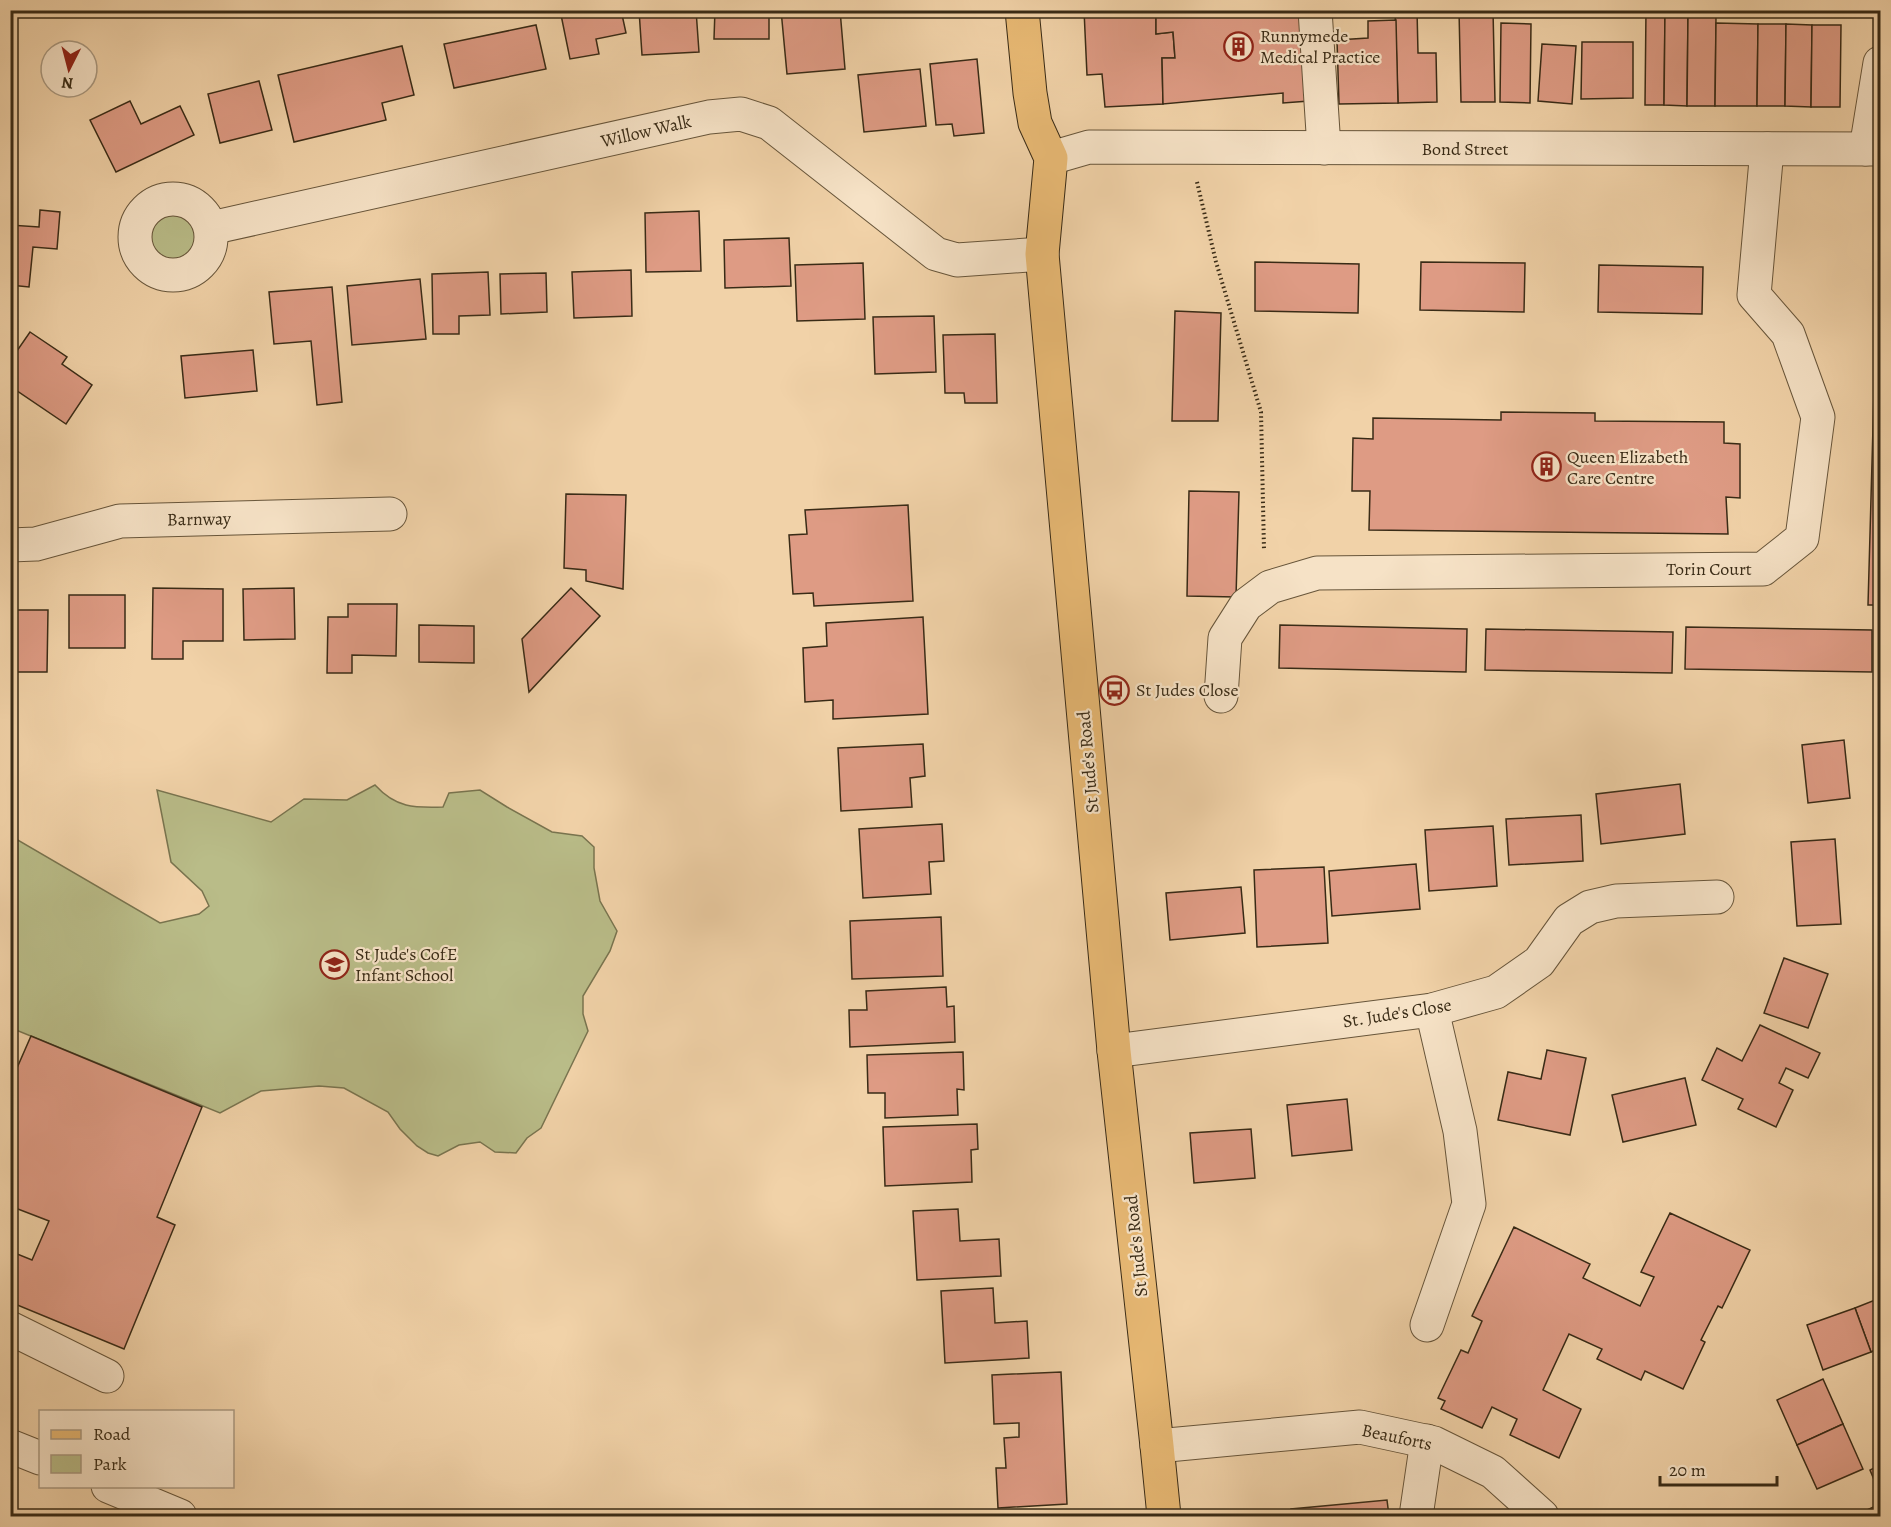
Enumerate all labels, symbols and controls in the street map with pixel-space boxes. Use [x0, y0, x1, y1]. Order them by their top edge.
place label: Runnymede Medical Practice [1260, 24, 1380, 69]
building icon: Runnymede Medical Practice [1223, 30, 1255, 62]
north arrow [39, 39, 99, 99]
text: N [60, 71, 74, 94]
street label: Willow Walk [598, 109, 694, 153]
street label: Bond Street [1422, 137, 1509, 161]
place label: Queen Elizabeth Care Centre [1567, 445, 1689, 490]
building icon: Queen Elizabeth Care Centre [1530, 451, 1562, 483]
street label: Barnway [167, 506, 232, 532]
street label: Torin Court [1666, 557, 1752, 581]
bus stop icon: St Judes Close [1099, 674, 1131, 706]
place label: St Judes Close [1136, 678, 1239, 702]
street label: St Jude's Road [1072, 710, 1104, 814]
place label: St Jude's CofE Infant School [355, 942, 457, 987]
school or university icon: St Jude's CofE Infant School [318, 948, 350, 980]
street label: St. Jude's Close [1341, 993, 1453, 1033]
street label: St Jude's Road [1119, 1193, 1153, 1298]
legend [39, 1410, 234, 1488]
street label: Beauforts [1360, 1418, 1434, 1456]
text: Road [93, 1422, 131, 1446]
scale bar [1660, 1449, 1777, 1487]
text: Park [93, 1452, 127, 1476]
text: 20 m [1669, 1458, 1706, 1482]

